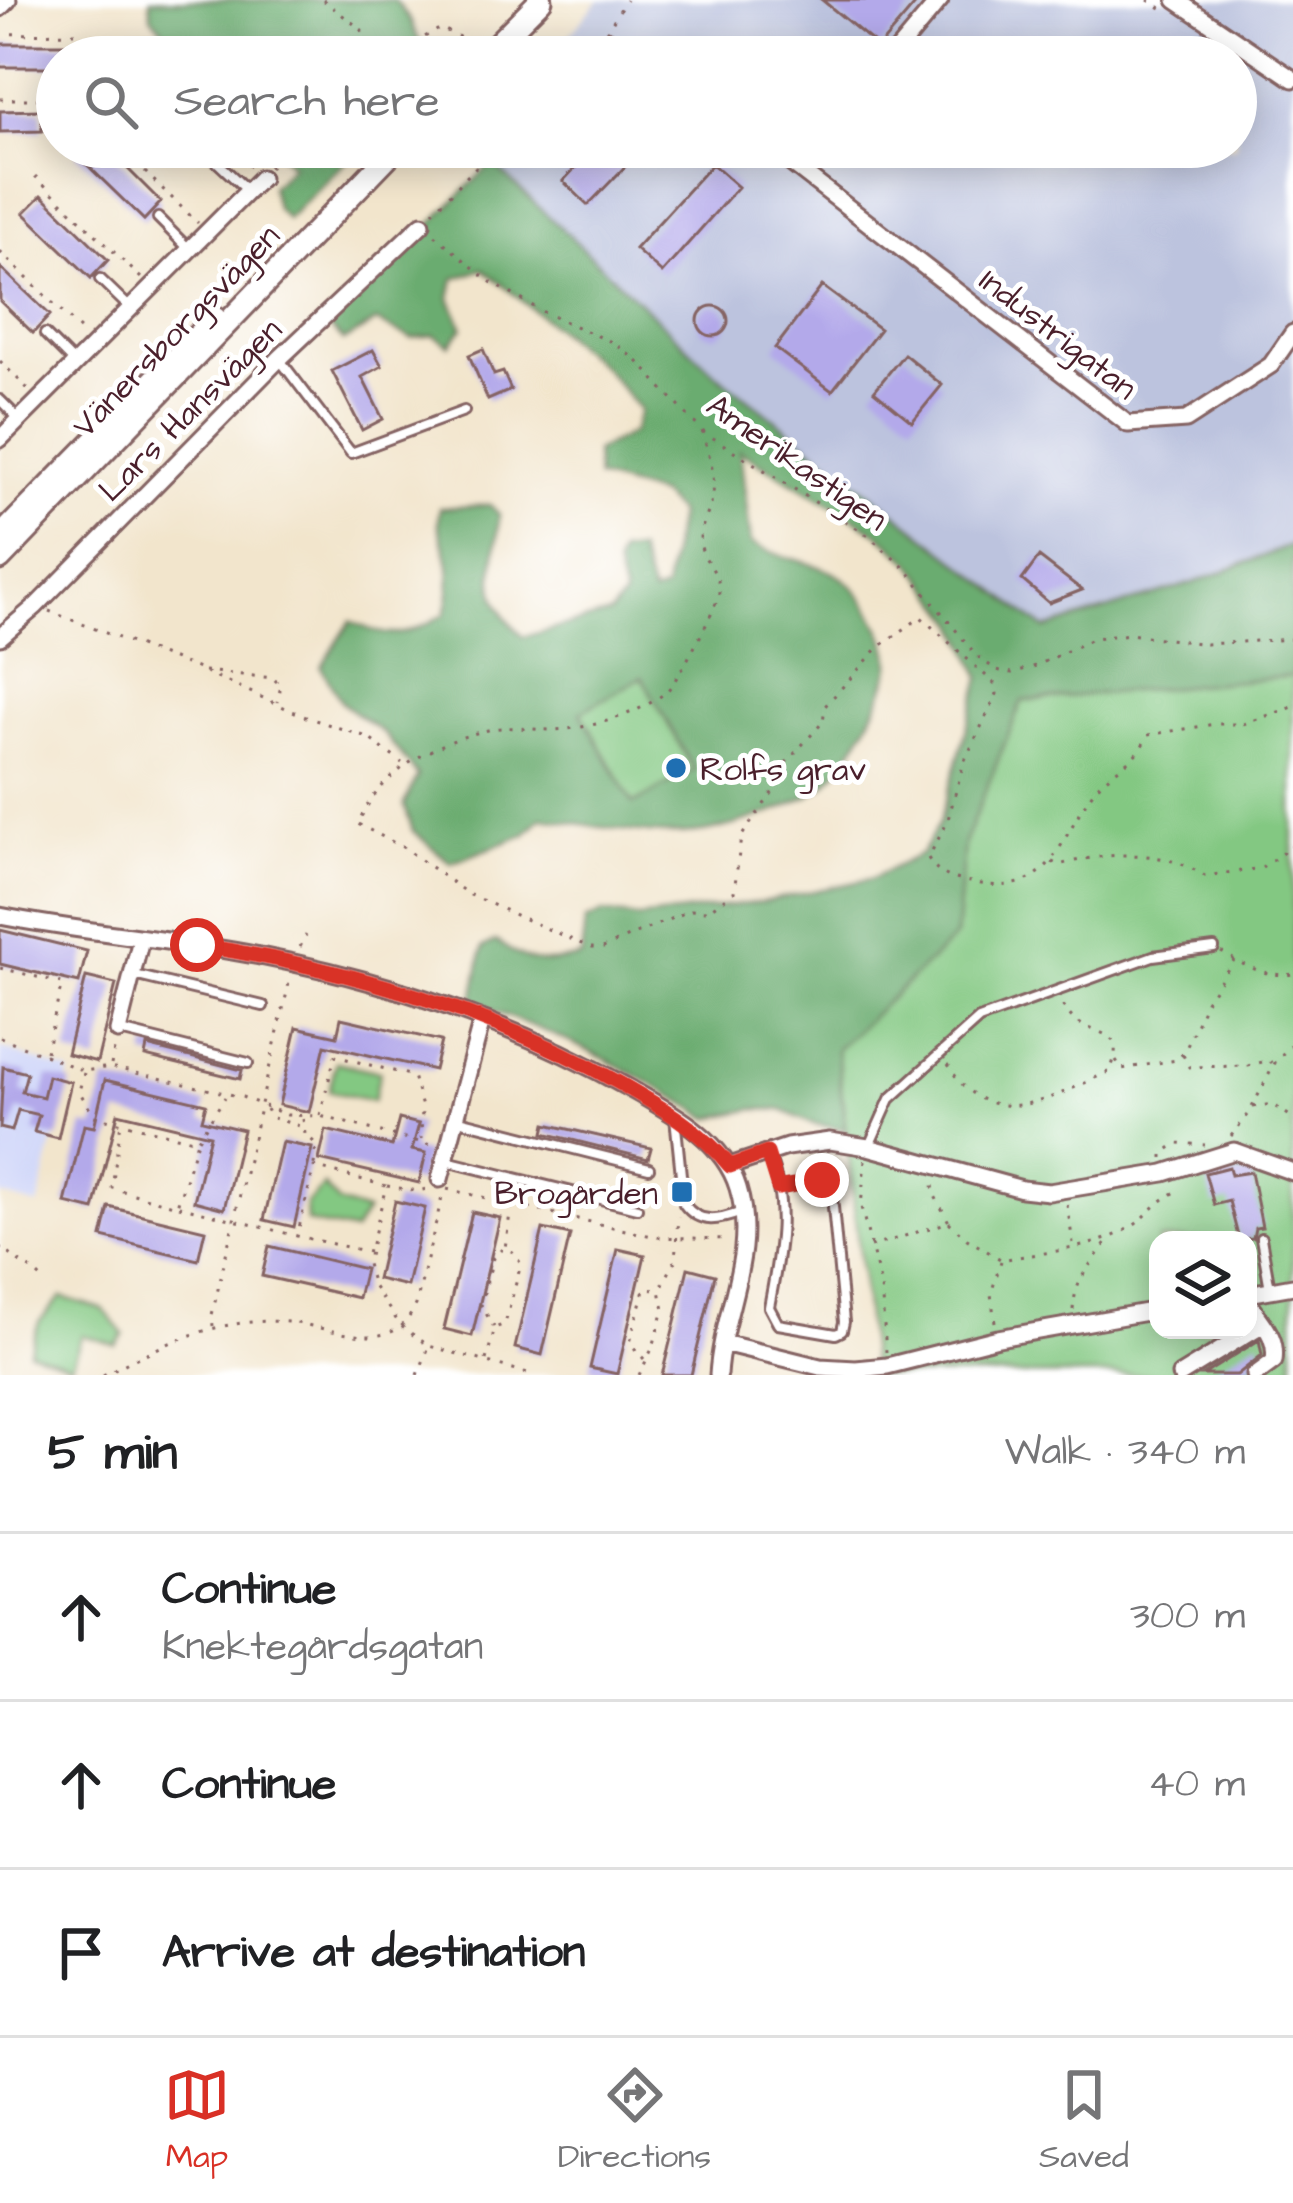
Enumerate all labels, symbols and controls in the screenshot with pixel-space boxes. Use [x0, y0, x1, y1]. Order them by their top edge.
search box [36, 36, 1257, 168]
icon: search [78, 69, 144, 135]
text: Search here [174, 71, 440, 133]
street label: Vänersborgsvägen [62, 214, 292, 450]
street label: Industrigatan [968, 258, 1146, 412]
street label: Lars Hansvägen [88, 308, 294, 514]
street label: Amerikastigen [696, 383, 897, 544]
place label: Rolfs grav [700, 747, 866, 795]
marker: Rolfs grav [663, 755, 689, 781]
route start [170, 918, 224, 972]
route end [795, 1153, 849, 1207]
place label: Brogården [494, 1171, 658, 1219]
marker: Brogården [669, 1179, 695, 1205]
map controls [1149, 1231, 1257, 1339]
button: layers [1149, 1231, 1257, 1339]
text: 5 min [48, 1418, 177, 1489]
text: Walk · 340 m [1005, 1426, 1245, 1480]
text: Continue [162, 1559, 336, 1621]
icon: ahead [48, 1584, 114, 1650]
text: 300 m [1130, 1590, 1245, 1644]
text: Knektegårdsgatan [162, 1621, 483, 1675]
icon: ahead [48, 1752, 114, 1818]
text: Continue [162, 1754, 336, 1816]
text: 40 m [1148, 1758, 1245, 1812]
icon: arrive [48, 1920, 114, 1986]
text: Arrive at destination [162, 1922, 585, 1984]
tab: Map [164, 2062, 230, 2180]
tab: Directions [558, 2062, 711, 2180]
tab: Saved [1039, 2062, 1129, 2180]

